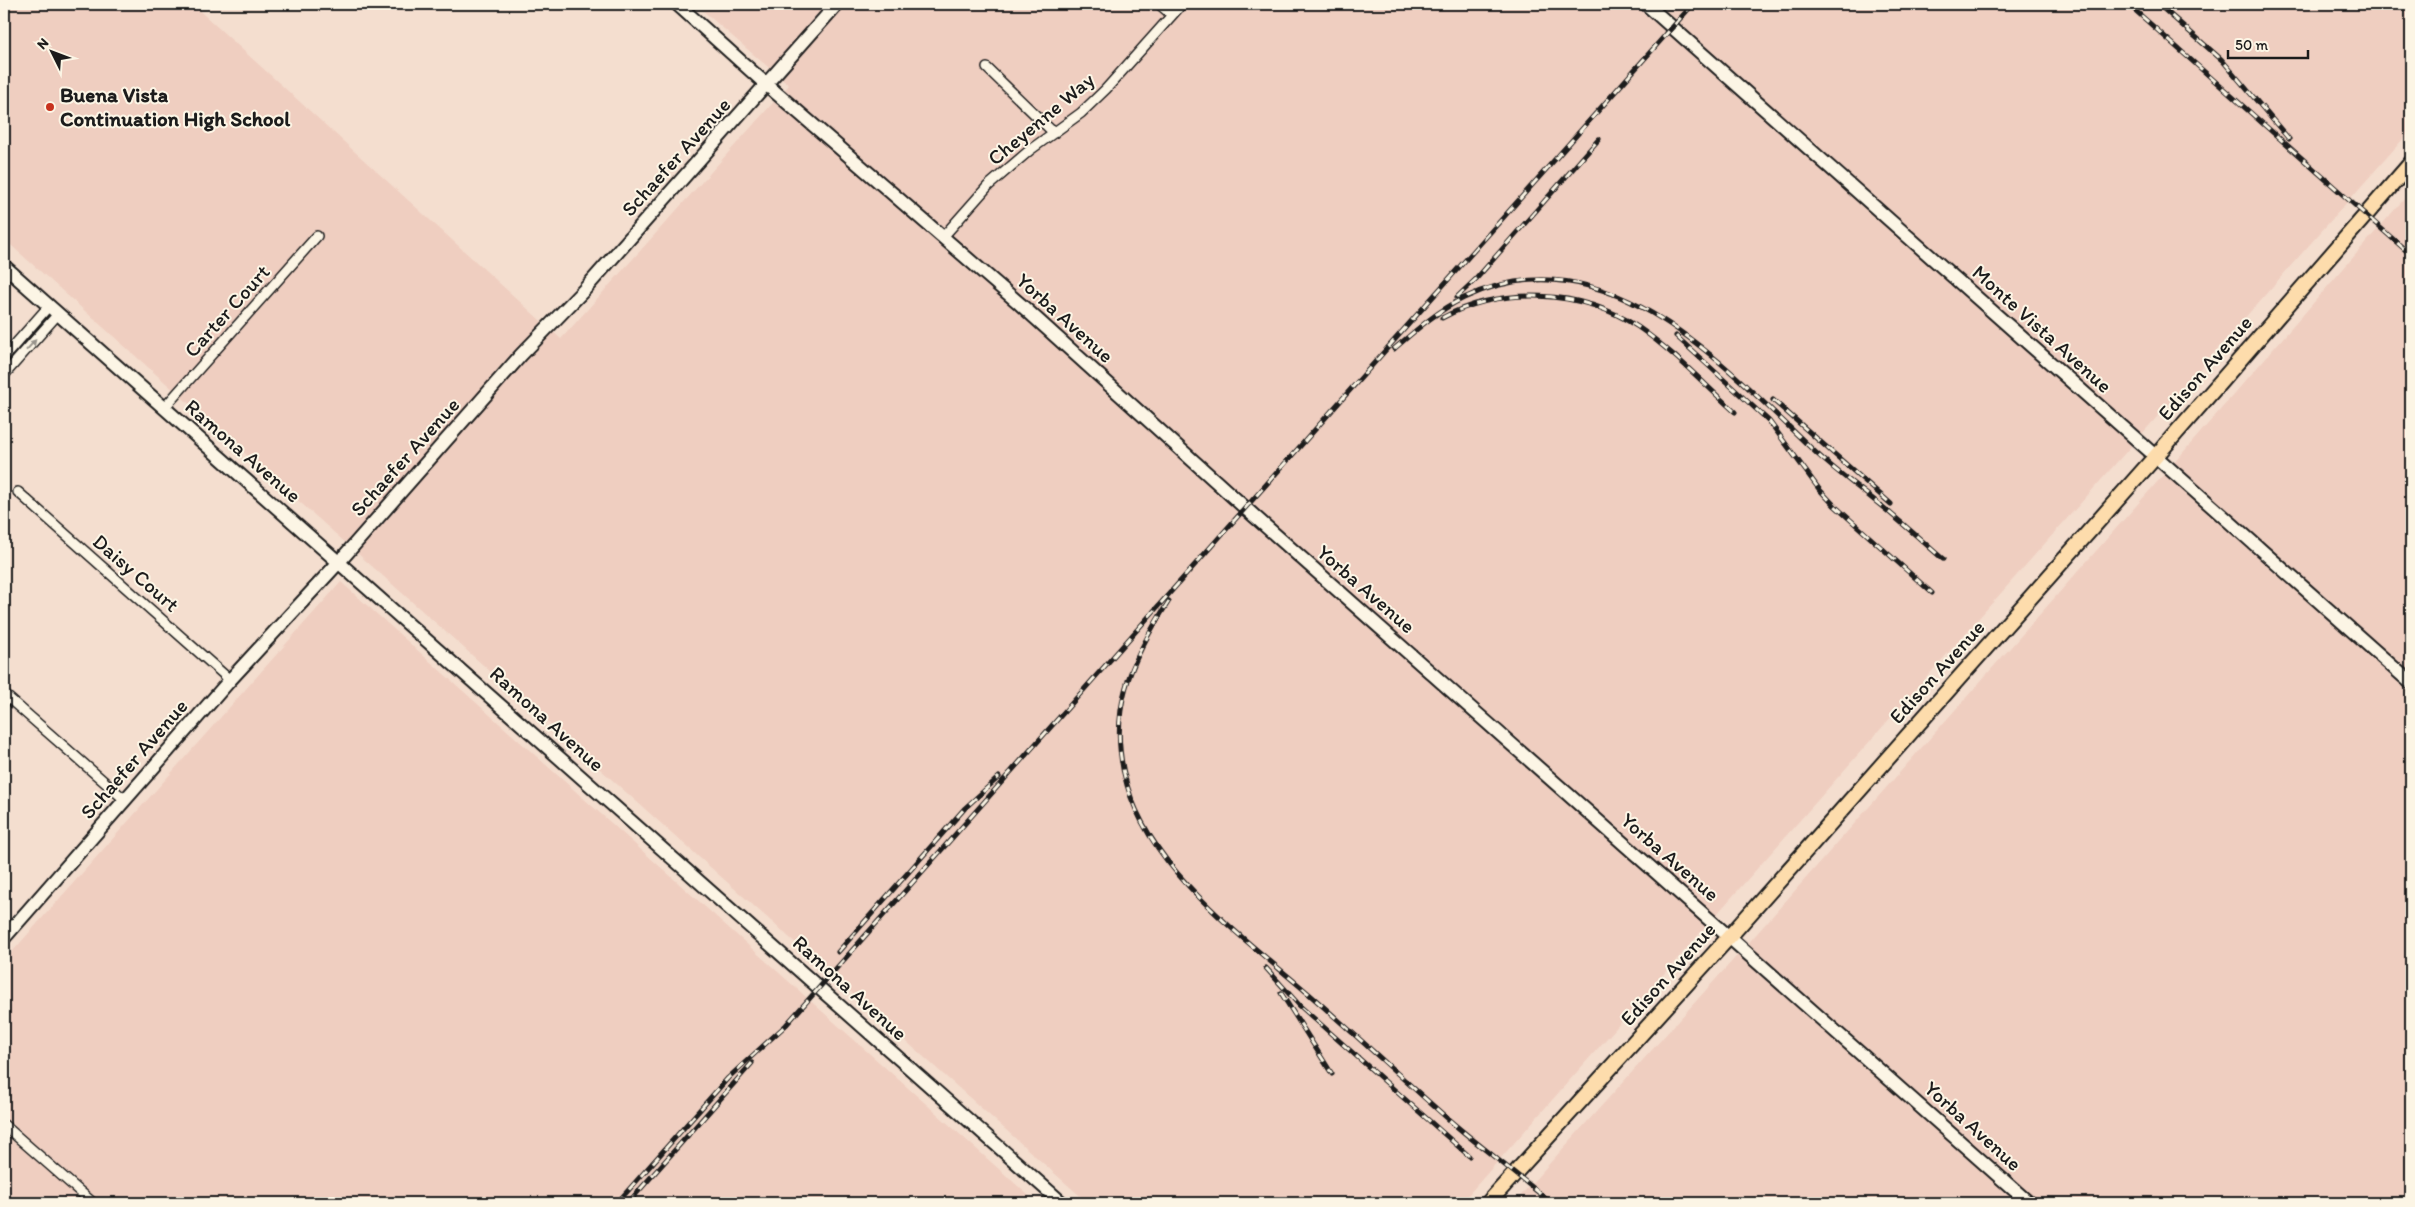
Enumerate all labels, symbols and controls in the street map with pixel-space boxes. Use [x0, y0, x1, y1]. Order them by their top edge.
north arrow [28, 28, 78, 78]
scale bar [2228, 28, 2308, 60]
text: N [33, 34, 52, 53]
text: 50 m [2235, 36, 2268, 54]
street label: Cheyenne Way [982, 67, 1099, 170]
place label: Buena Vista Continuation High School [60, 82, 291, 132]
street label: Schaefer Avenue [616, 92, 735, 221]
marker: Buena Vista Continuation High School [44, 101, 56, 113]
street label: Carter Court [179, 259, 275, 362]
street label: Monte Vista Avenue [1967, 259, 2117, 398]
street label: Yorba Avenue [1011, 267, 1119, 368]
street label: Edison Avenue [2152, 310, 2257, 425]
one-way arrow [25, 339, 37, 351]
street label: Schaefer Avenue [345, 392, 464, 521]
street label: Ramona Avenue [180, 393, 306, 508]
street label: Daisy Court [88, 528, 185, 617]
street label: Yorba Avenue [1312, 539, 1421, 638]
street label: Edison Avenue [1884, 615, 1990, 729]
street label: Ramona Avenue [485, 661, 610, 777]
street label: Schaefer Avenue [75, 693, 193, 824]
street label: Yorba Avenue [1616, 807, 1725, 906]
street label: Edison Avenue [1615, 917, 1721, 1031]
street label: Ramona Avenue [788, 930, 913, 1046]
street label: Yorba Avenue [1919, 1075, 2027, 1176]

